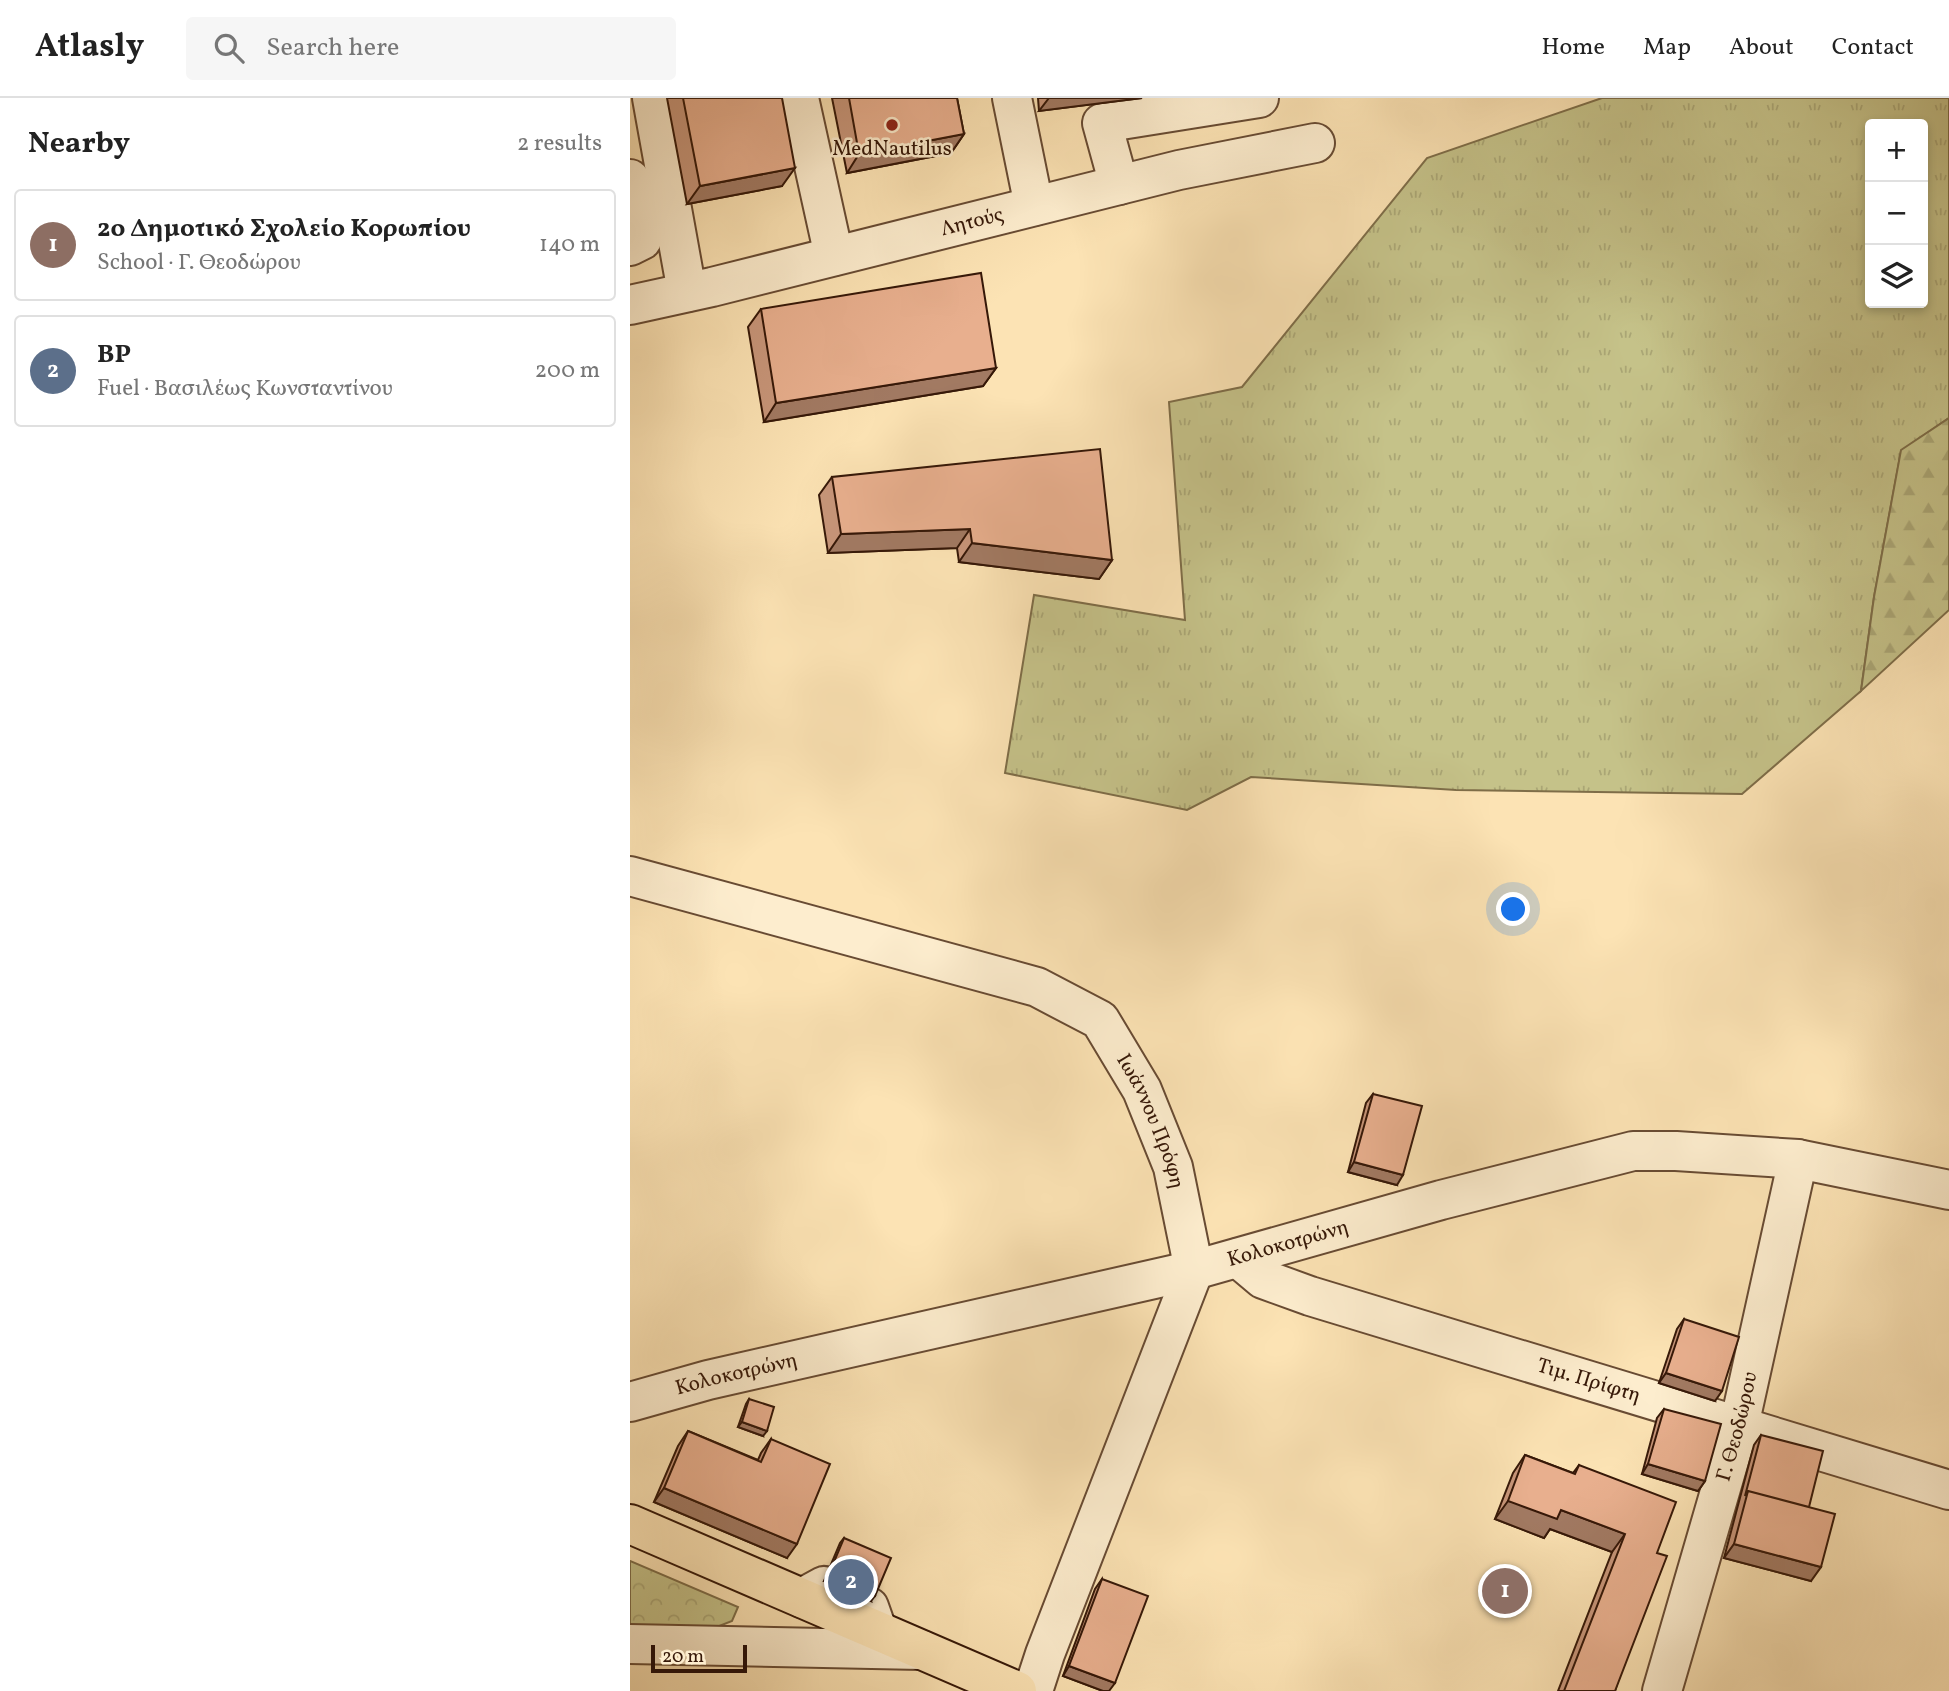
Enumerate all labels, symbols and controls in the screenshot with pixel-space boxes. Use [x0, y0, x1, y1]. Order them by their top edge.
search box [186, 17, 676, 80]
text: Atlasly [35, 25, 144, 71]
icon: search [210, 29, 248, 67]
text: Search here [266, 30, 399, 66]
text: Home [1541, 31, 1605, 65]
text: Map [1643, 31, 1691, 65]
text: About [1729, 31, 1794, 65]
text: Contact [1832, 31, 1914, 65]
marker: MedNautilus [884, 117, 900, 133]
map controls [1865, 119, 1928, 308]
button: + [1865, 119, 1928, 182]
text: Nearby [28, 123, 130, 165]
text: 2 results [517, 128, 602, 160]
place label: MedNautilus [832, 135, 952, 164]
button: − [1865, 182, 1928, 245]
street label: Λητούς [937, 200, 1007, 244]
text: 2ο Δημοτικό Σχολείο Κορωπίου [97, 211, 471, 247]
text: 1 [48, 229, 58, 261]
text: 140 m [539, 229, 600, 261]
button: layers [1865, 245, 1928, 308]
text: School · Γ. Θεοδώρου [97, 247, 301, 279]
text: BP [97, 337, 131, 373]
text: 2 [47, 355, 59, 387]
text: 200 m [535, 355, 600, 387]
text: Fuel · Βασιλέως Κωνσταντίνου [97, 373, 393, 405]
your location [1496, 892, 1530, 926]
street label: Ιωάννου Πρόφη [1109, 1048, 1192, 1191]
street label: Κολοκοτρώνη [1224, 1212, 1352, 1274]
street label: Κολοκοτρώνη [672, 1346, 800, 1403]
street label: Τιμ. Πρίφτη [1533, 1351, 1644, 1410]
street label: Γ. Θεοδώρου [1709, 1369, 1765, 1485]
pin: 2 [828, 1556, 874, 1608]
pin: 1 [1482, 1565, 1528, 1617]
scale bar [651, 1642, 747, 1674]
text: 20 m [662, 1644, 704, 1670]

